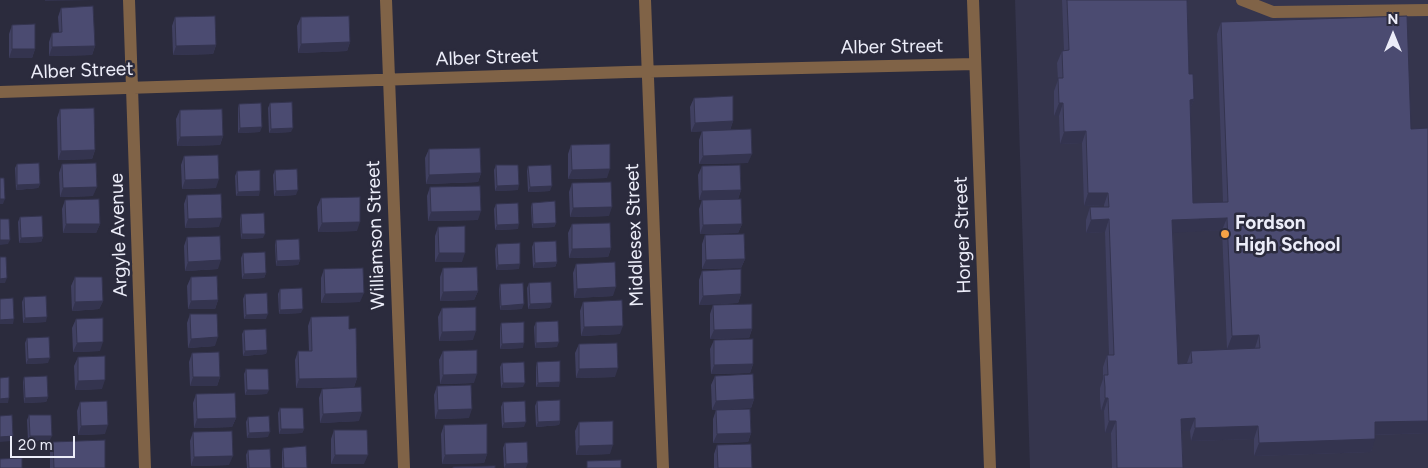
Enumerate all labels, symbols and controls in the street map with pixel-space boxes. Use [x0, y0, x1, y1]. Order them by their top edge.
north arrow [1368, 10, 1418, 60]
text: N [1388, 11, 1398, 28]
street label: Alber Street [840, 35, 944, 59]
street label: Alber Street [435, 45, 539, 71]
street label: Alber Street [30, 58, 134, 84]
street label: Williamson Street [362, 160, 390, 310]
street label: Middlesex Street [621, 163, 649, 307]
street label: Argyle Avenue [105, 173, 133, 297]
street label: Horger Street [950, 176, 976, 294]
place label: Fordson High School [1235, 212, 1340, 256]
marker: Fordson High School [1219, 228, 1231, 240]
scale bar [12, 426, 78, 458]
text: 20 m [18, 436, 52, 454]

